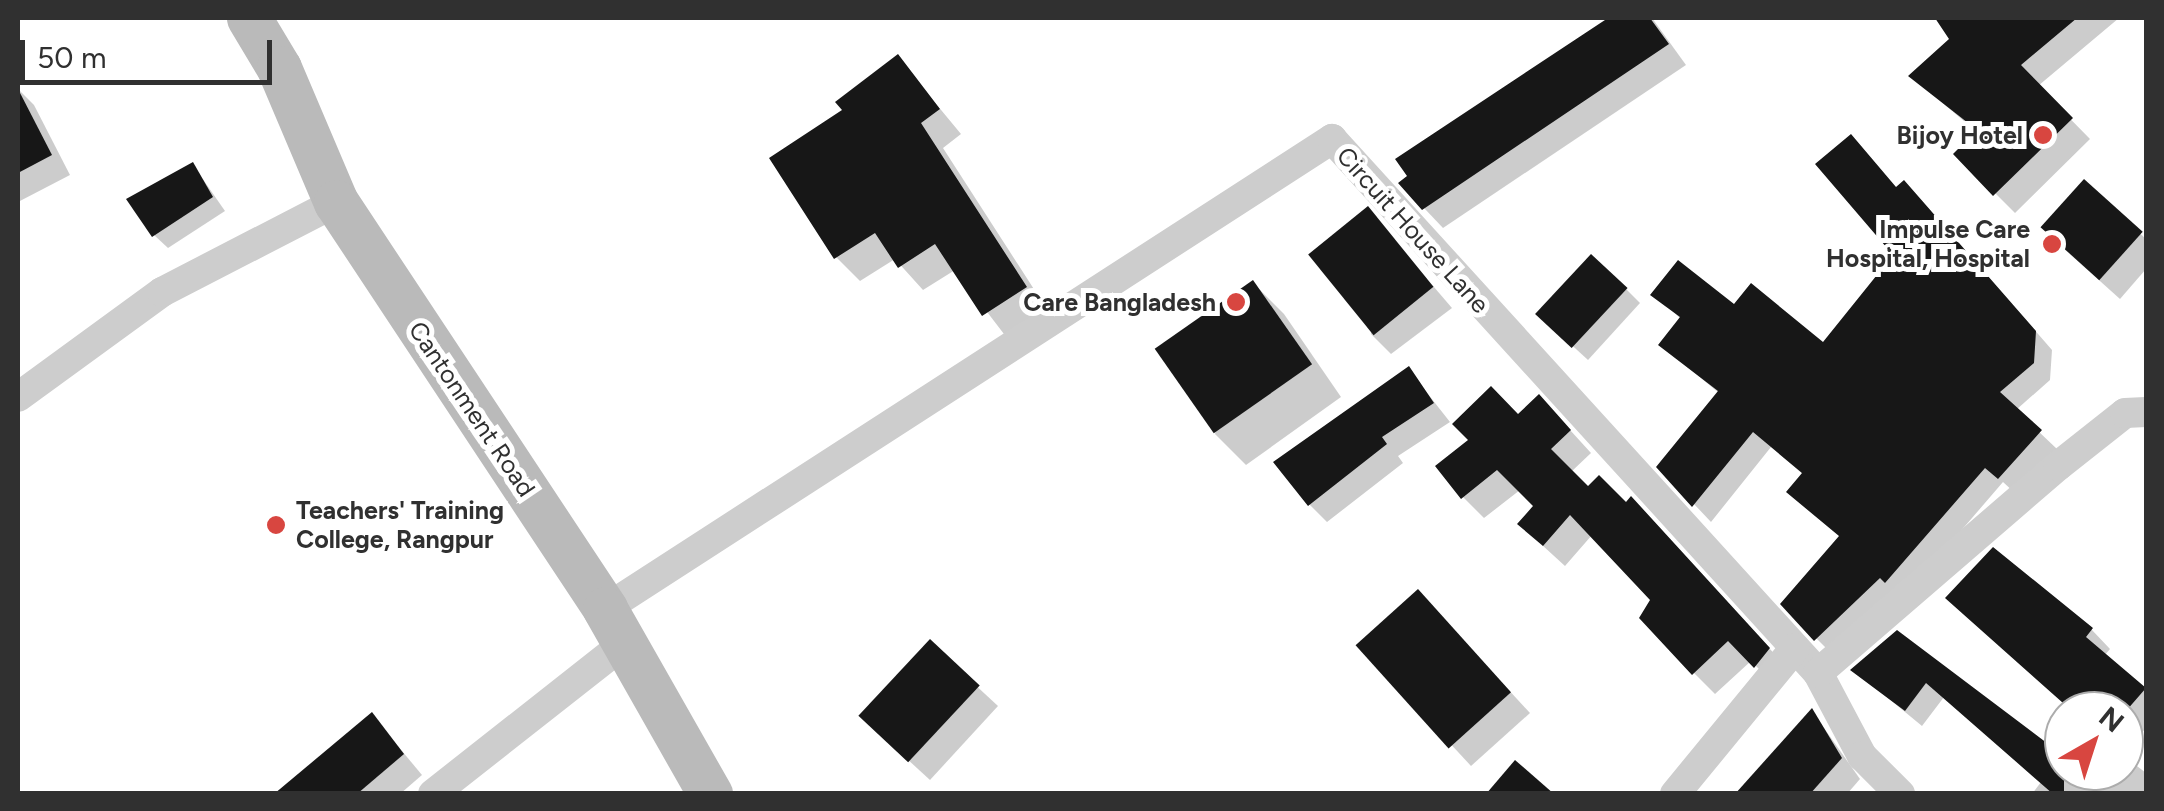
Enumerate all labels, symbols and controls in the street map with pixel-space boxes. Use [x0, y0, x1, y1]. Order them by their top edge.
scale bar [25, 20, 278, 82]
text: 50 m [37, 39, 106, 76]
place label: Bijoy Hotel [1896, 120, 2023, 150]
marker: Bijoy Hotel [2032, 124, 2054, 146]
street label: Circuit House Lane [1331, 141, 1495, 319]
place label: Impulse Care Hospital, Hospital [1826, 215, 2030, 274]
marker: Impulse Care Hospital, Hospital [2039, 231, 2065, 257]
place label: Care Bangladesh [1023, 287, 1216, 317]
marker: Care Bangladesh [1225, 291, 1247, 313]
street label: Cantonment Road [402, 316, 542, 502]
place label: Teachers' Training College, Rangpur [296, 496, 504, 555]
marker: Teachers' Training College, Rangpur [265, 514, 287, 536]
north arrow [2044, 691, 2144, 791]
text: N [2093, 699, 2131, 739]

